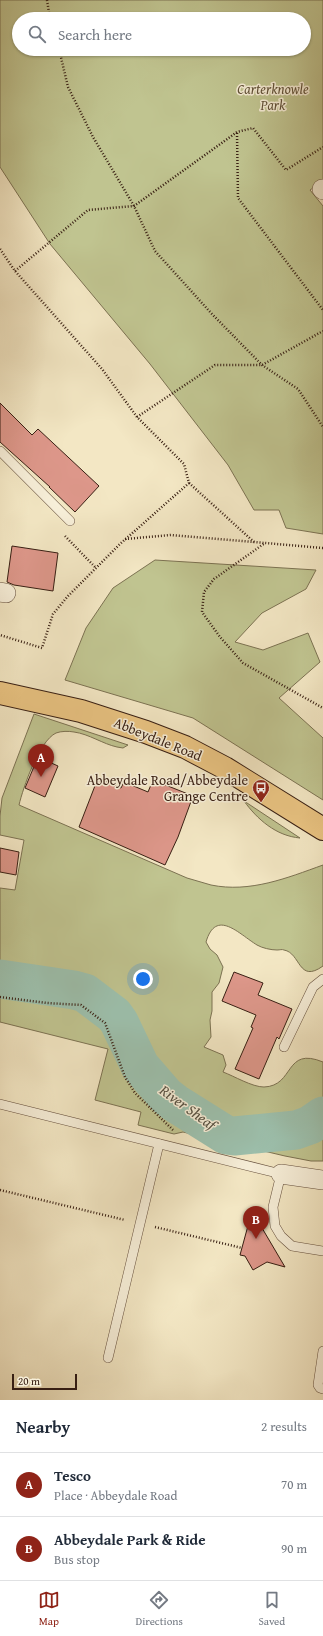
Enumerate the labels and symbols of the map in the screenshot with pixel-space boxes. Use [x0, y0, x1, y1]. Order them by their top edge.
park label: Carterknowle Park [237, 79, 309, 115]
street label: Abbeydale Road [111, 712, 206, 766]
pin: A [28, 744, 54, 777]
place label: Abbeydale Road/Abbeydale Grange Centre [87, 770, 248, 806]
bus stop icon: Abbeydale Road/Abbeydale Grange Centre [251, 778, 271, 803]
your location [133, 969, 153, 989]
water label: River Sheaf [155, 1079, 223, 1136]
pin: B [243, 1206, 269, 1239]
scale bar [12, 1372, 77, 1391]

